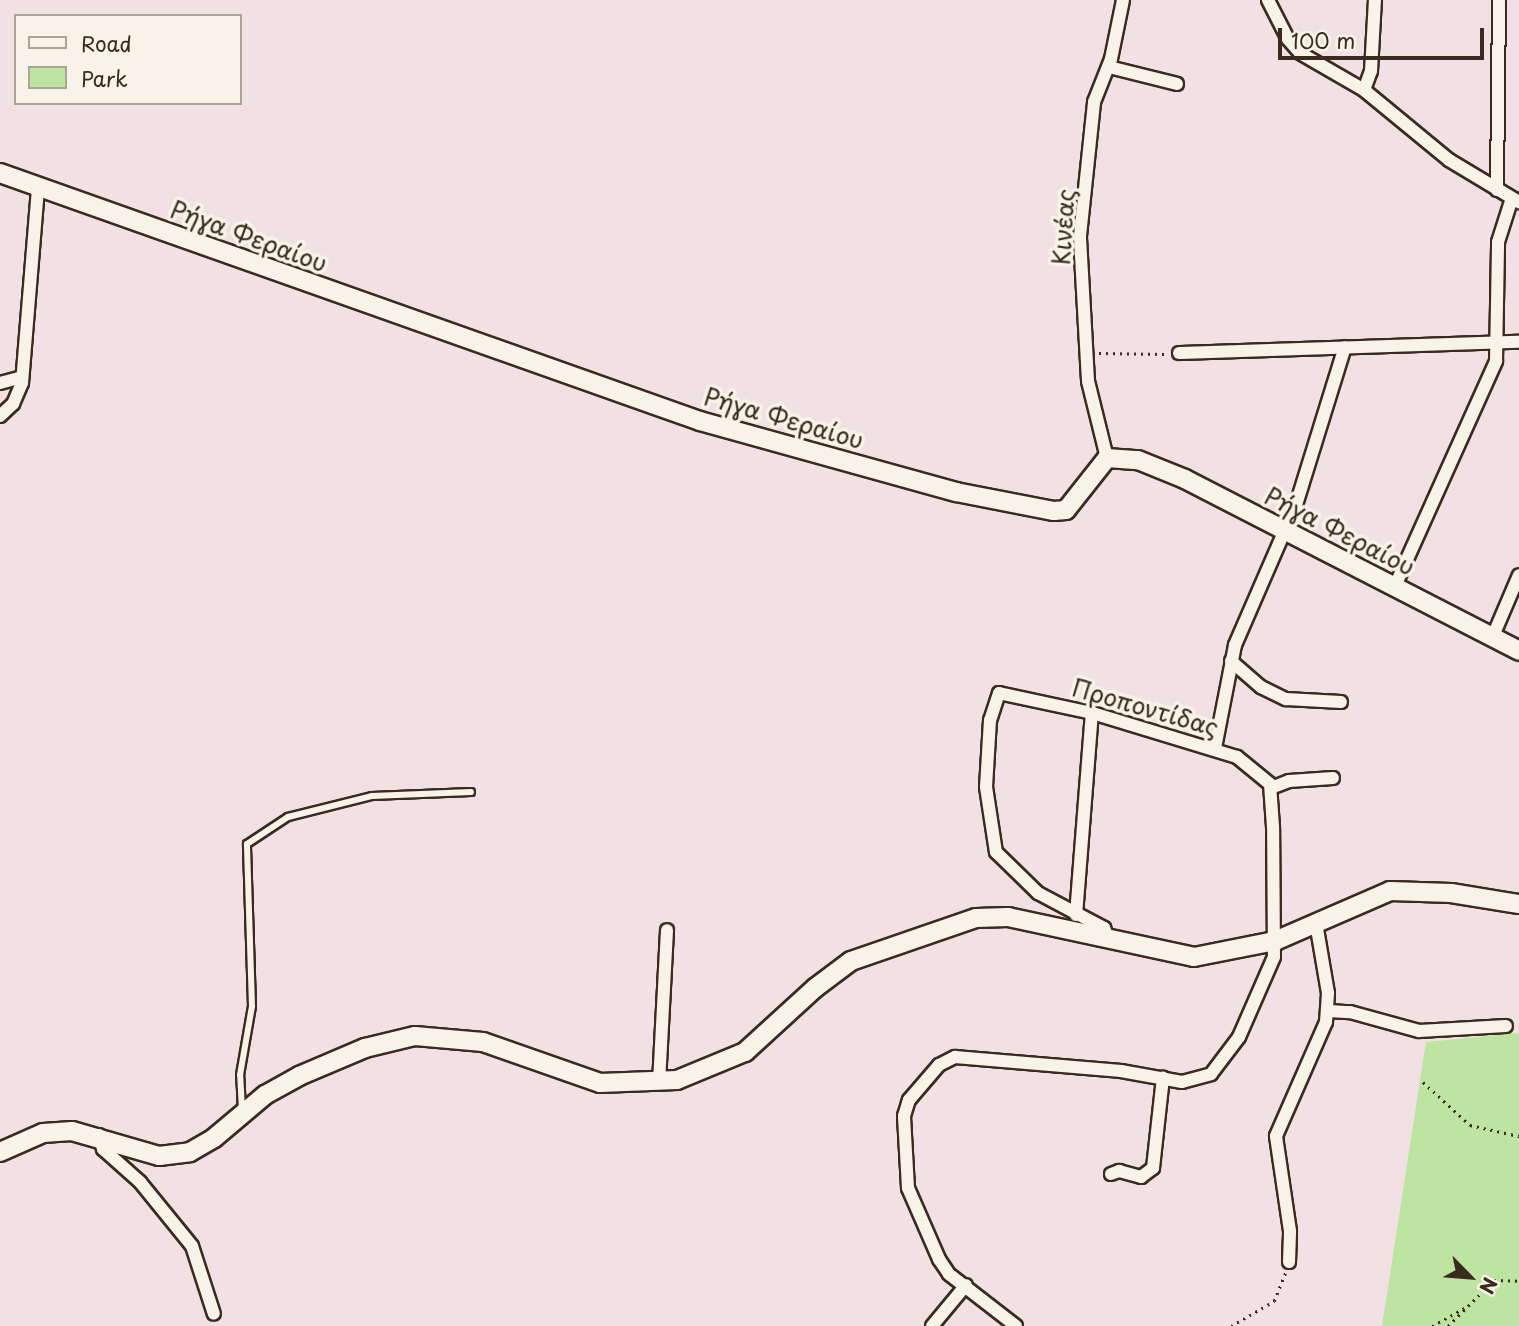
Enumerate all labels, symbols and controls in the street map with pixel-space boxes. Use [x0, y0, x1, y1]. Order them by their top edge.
legend [14, 14, 242, 105]
scale bar [1281, 14, 1488, 58]
text: 100 m [1291, 24, 1355, 56]
text: Road [81, 27, 132, 59]
text: Park [81, 62, 128, 94]
street label: Κινέας [1046, 188, 1080, 266]
street label: Ρήγα Φεραίου [167, 194, 331, 278]
street label: Ρήγα Φεραίου [701, 381, 867, 455]
street label: Ρήγα Φεραίου [1260, 481, 1420, 581]
street label: Προποντίδας [1068, 672, 1222, 742]
north arrow [1435, 1242, 1505, 1312]
text: N [1473, 1273, 1505, 1299]

